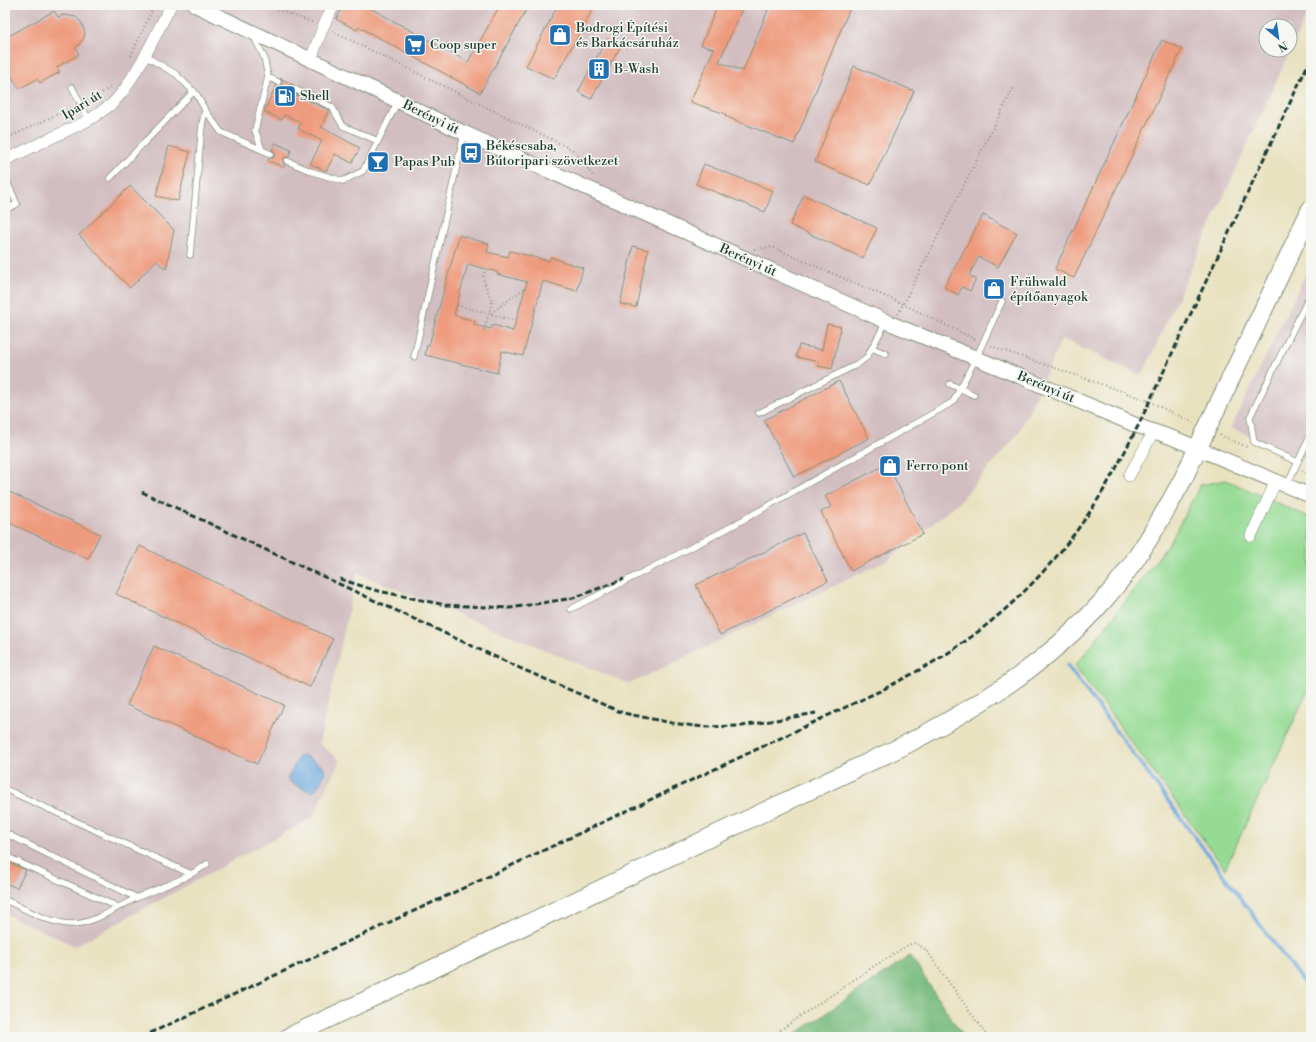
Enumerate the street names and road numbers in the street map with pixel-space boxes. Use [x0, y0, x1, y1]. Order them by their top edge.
street label: Ipari út [59, 87, 105, 123]
street label: Berényi út [399, 96, 462, 138]
street label: Berényi út [716, 240, 779, 280]
street label: Berényi út [1014, 367, 1077, 406]

